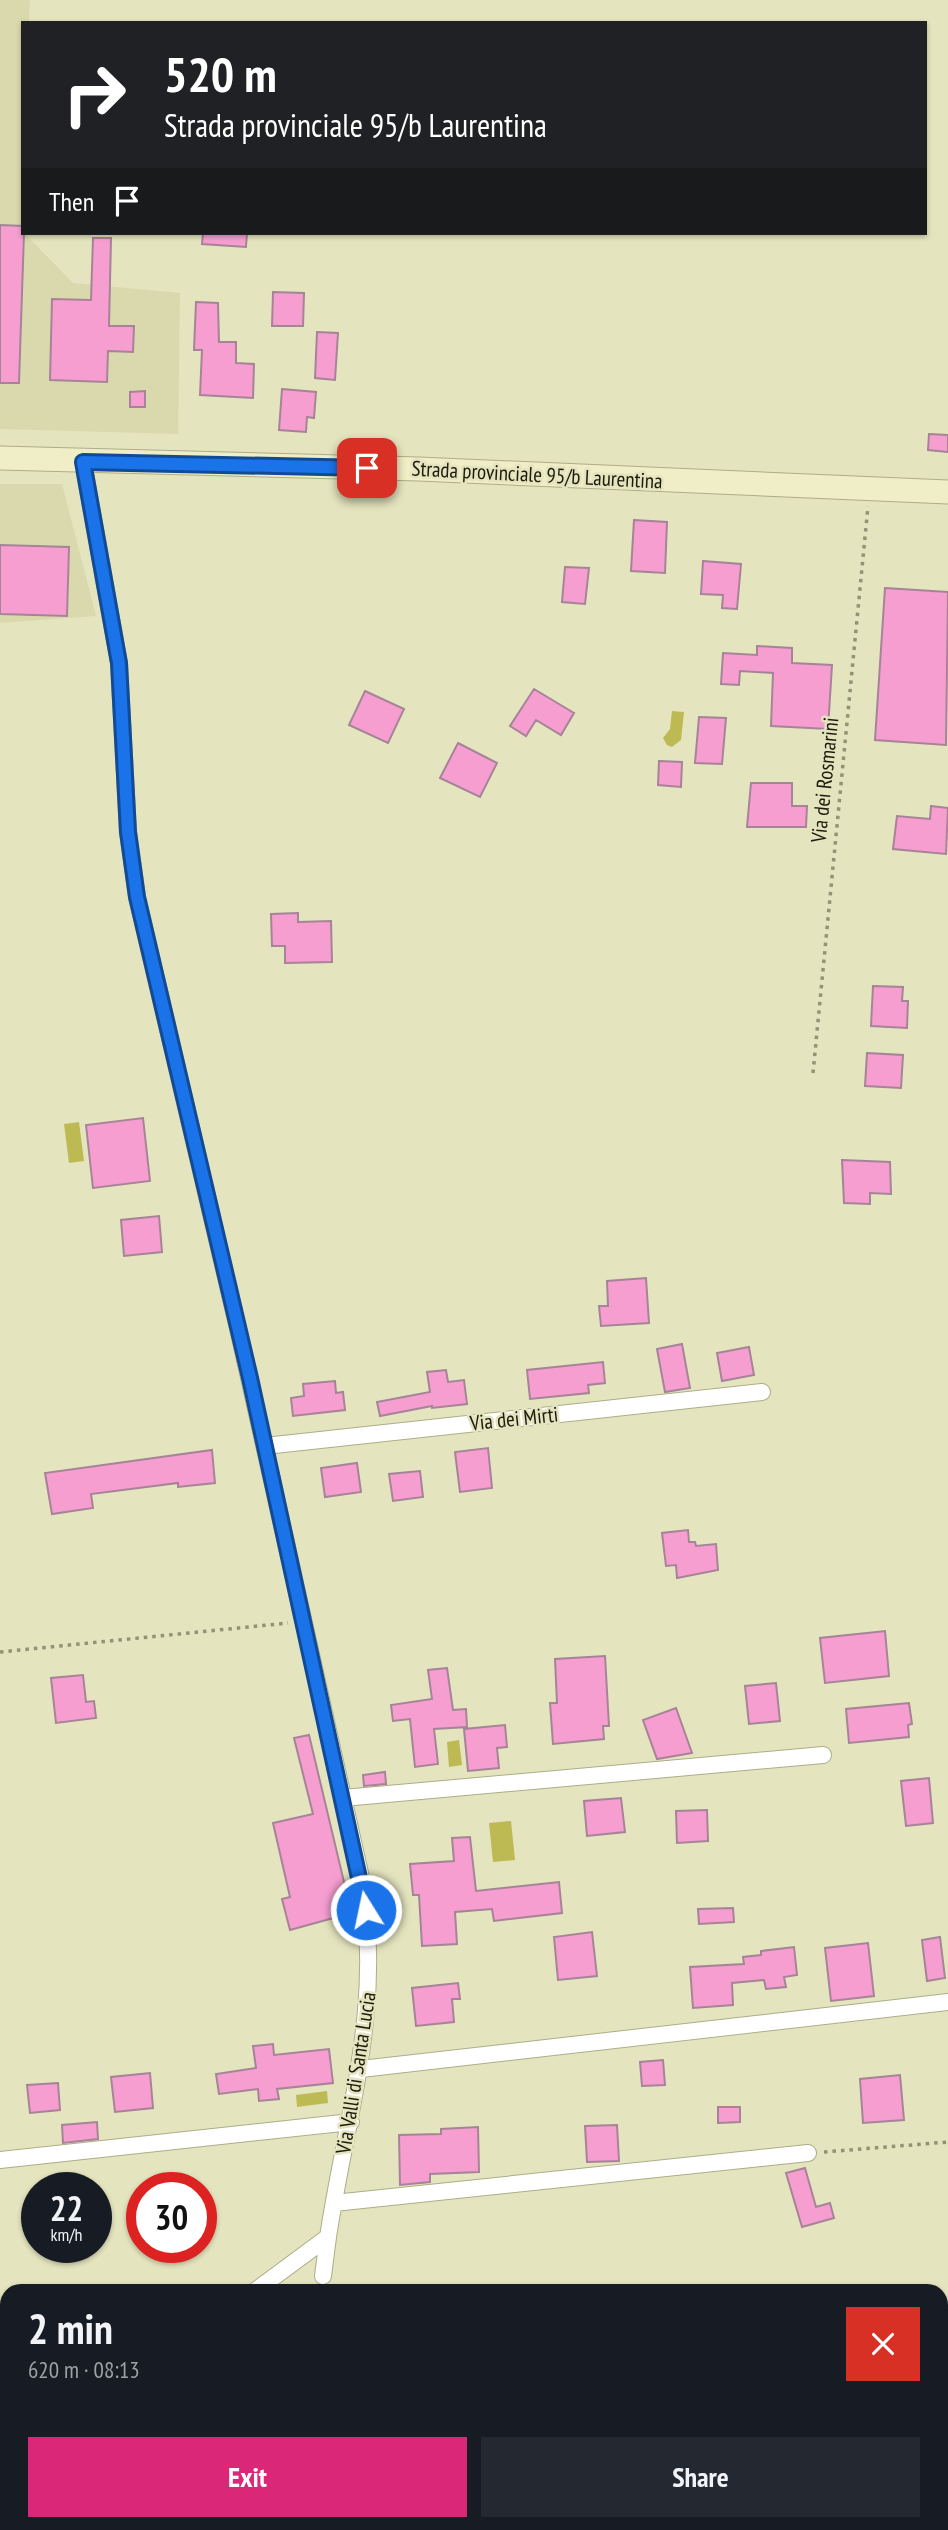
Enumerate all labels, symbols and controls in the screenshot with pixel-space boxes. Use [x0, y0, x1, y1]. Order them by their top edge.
text: 520 m [164, 42, 277, 106]
icon: right [49, 49, 140, 140]
text: Strada provinciale 95/b Laurentina [164, 104, 547, 146]
icon: arrive [108, 182, 146, 220]
text: Then [49, 185, 94, 218]
pin [337, 438, 397, 498]
icon: arrive [348, 449, 386, 487]
street label: Strada provinciale 95/b Laurentina [411, 454, 663, 495]
street label: Via dei Rosmarini [804, 716, 844, 845]
street label: Via dei Mirti [468, 1400, 559, 1437]
position arrow [329, 1873, 403, 1947]
street label: Via Valli di Santa Lucia [329, 1990, 382, 2157]
speed limit sign: 30 [126, 2172, 217, 2263]
text: 22 [50, 2185, 83, 2231]
text: km/h [51, 2223, 82, 2246]
text: 2 min [28, 2301, 113, 2356]
button: close [846, 2307, 920, 2381]
text: 620 m · 08:13 [28, 2355, 140, 2384]
button: Exit [28, 2437, 467, 2517]
button: Share [481, 2437, 920, 2517]

